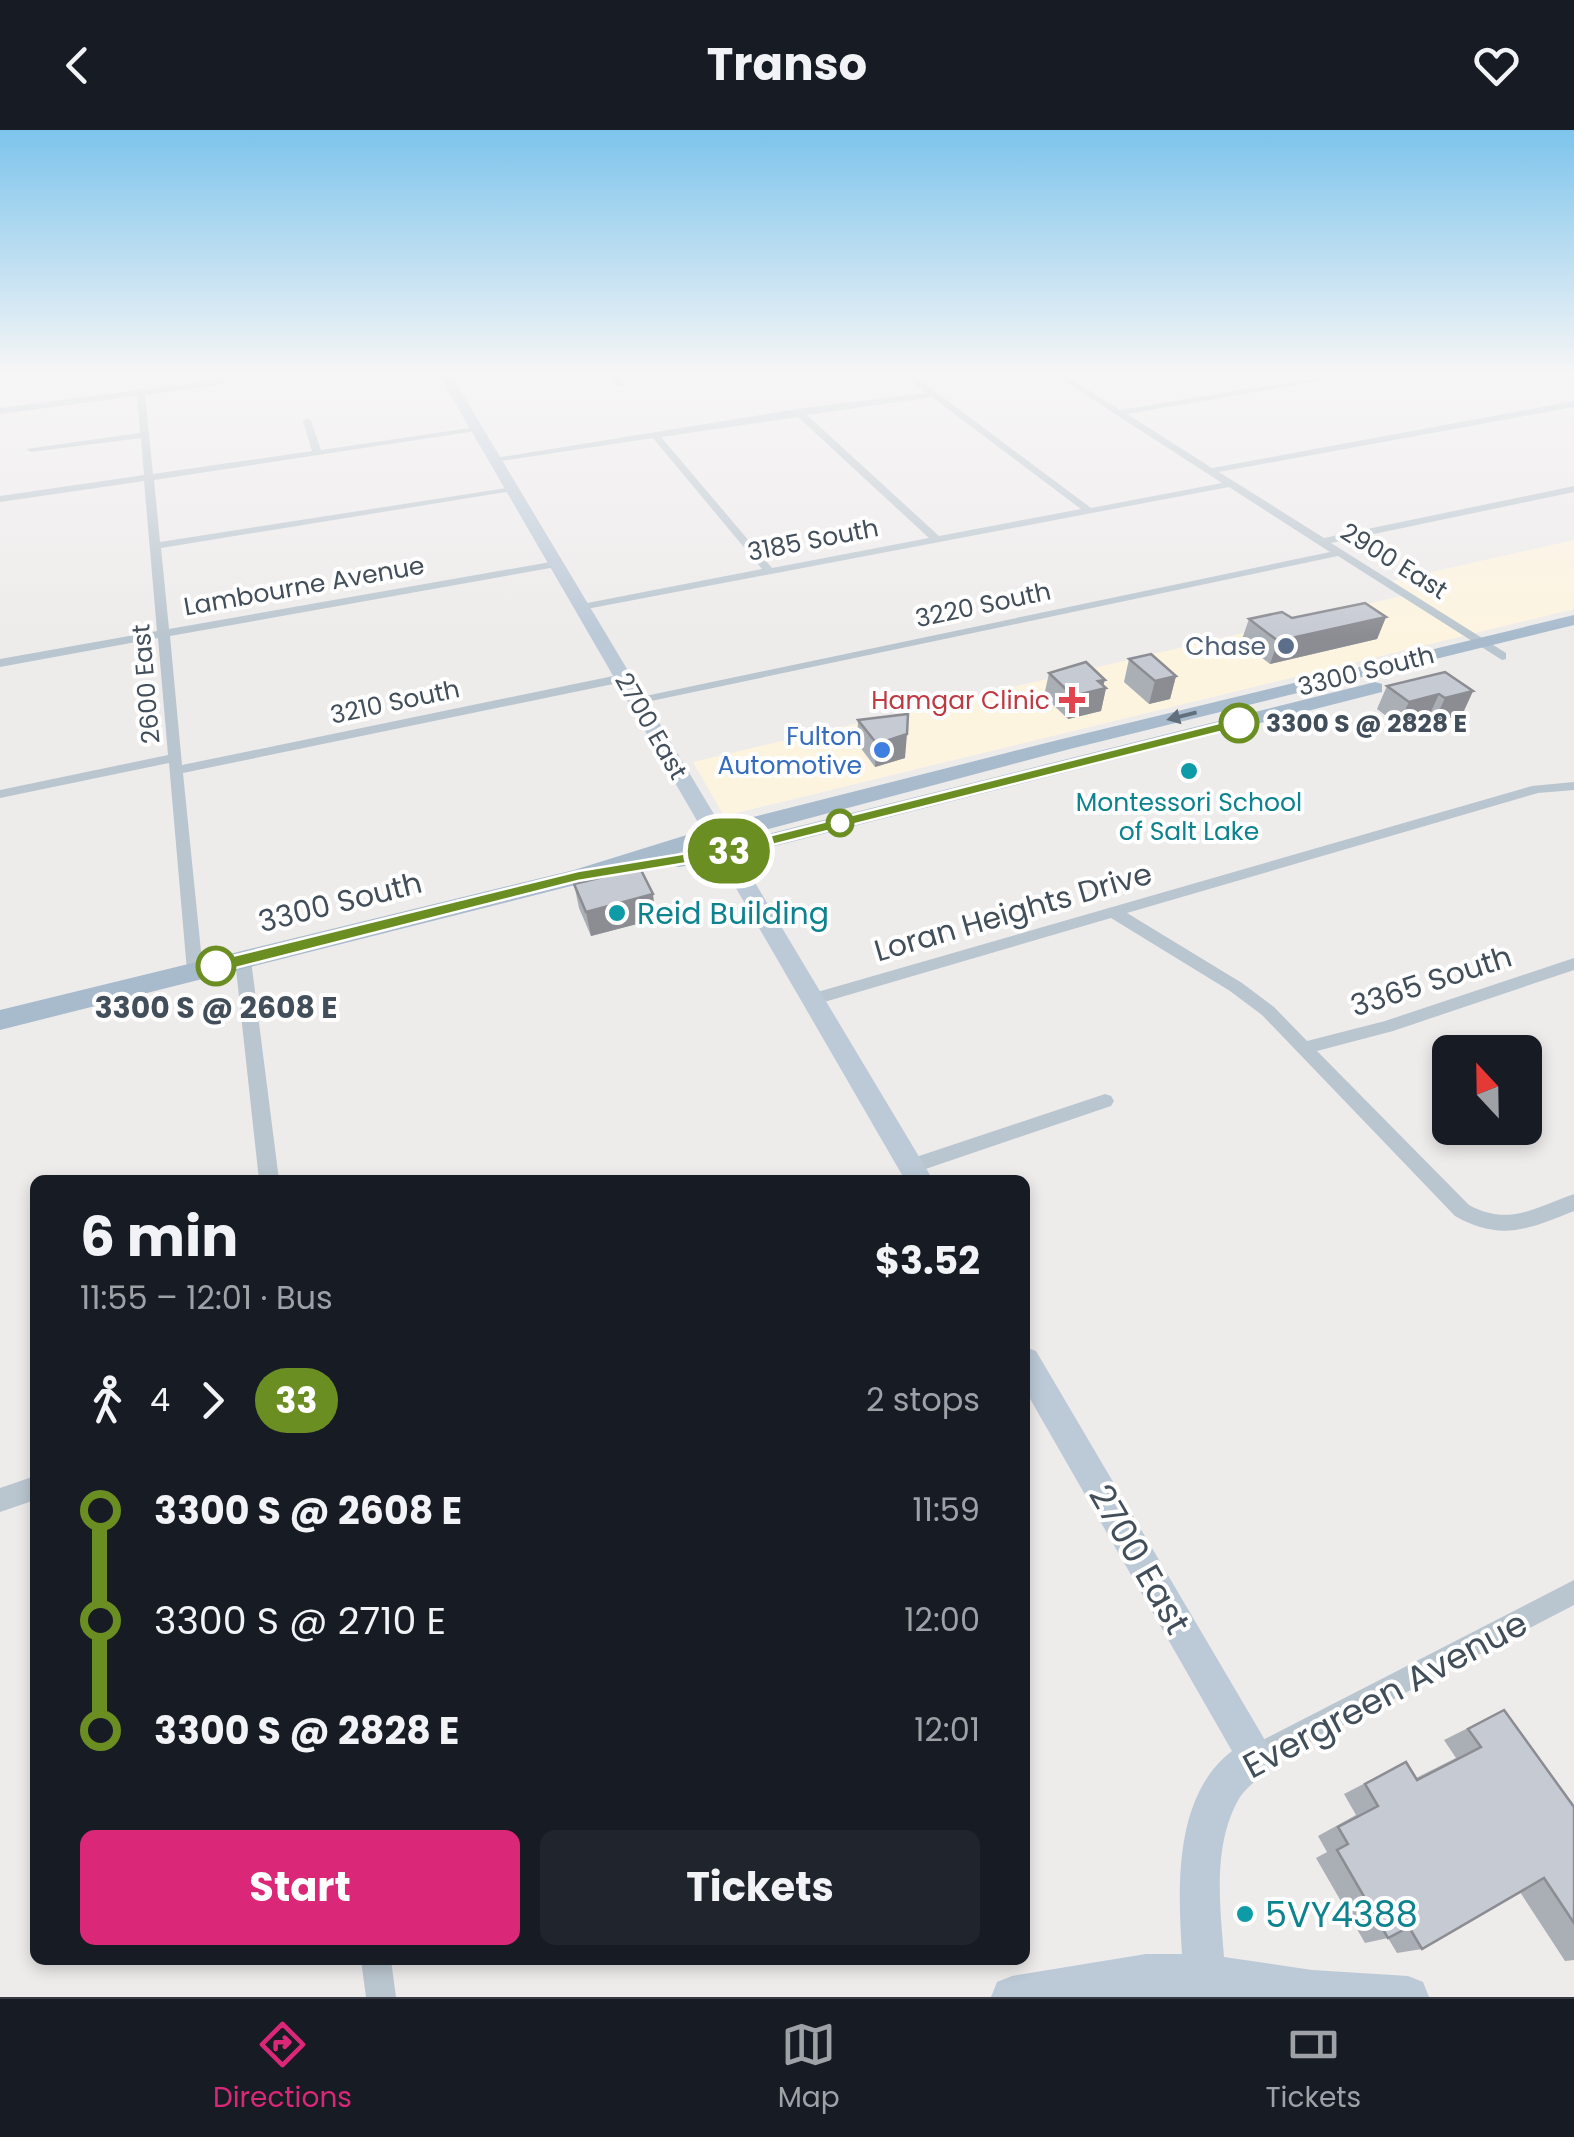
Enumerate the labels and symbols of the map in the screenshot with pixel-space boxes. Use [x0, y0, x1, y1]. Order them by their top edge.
street label: 3185 South [745, 510, 881, 570]
street label: 2900 East [1334, 514, 1454, 608]
street label: Lambourne Avenue [181, 548, 427, 624]
street label: 3220 South [912, 574, 1054, 636]
street label: 2600 East [123, 623, 169, 745]
place label: Chase [1185, 629, 1266, 664]
marker: Chase [1275, 635, 1297, 657]
street label: 3300 South [1294, 637, 1438, 705]
street label: 2700 East [606, 666, 696, 786]
street label: 3210 South [327, 671, 463, 733]
place label: Hamgar Clinic [871, 683, 1050, 718]
marker: Hamgar Clinic [1059, 687, 1085, 713]
marker: 3300 S @ 2828 E [1220, 704, 1258, 742]
place label: 3300 S @ 2828 E [1266, 706, 1467, 741]
one-way arrow [1166, 709, 1197, 724]
place label: Fulton Automotive [718, 719, 862, 783]
marker: Fulton Automotive [871, 739, 893, 761]
marker: Montessori School of Salt Lake [1178, 760, 1200, 782]
place label: Montessori School of Salt Lake [1076, 785, 1302, 849]
unlabelled marker [827, 810, 853, 836]
line badge: 33 [684, 818, 774, 884]
street label: Loran Heights Drive [869, 852, 1157, 972]
street label: 3300 South [254, 861, 426, 943]
place label: Reid Building [637, 892, 829, 935]
marker: Reid Building [606, 902, 628, 924]
street label: 3365 South [1345, 935, 1517, 1027]
marker: 3300 S @ 2608 E [197, 947, 235, 985]
place label: 3300 S @ 2608 E [94, 986, 338, 1029]
north arrow [1432, 1035, 1542, 1145]
street label: 2700 East [1077, 1475, 1203, 1643]
street label: Evergreen Avenue [1234, 1598, 1536, 1790]
place label: 5VY4388 [1265, 1890, 1418, 1939]
marker: 5VY4388 [1234, 1903, 1256, 1925]

